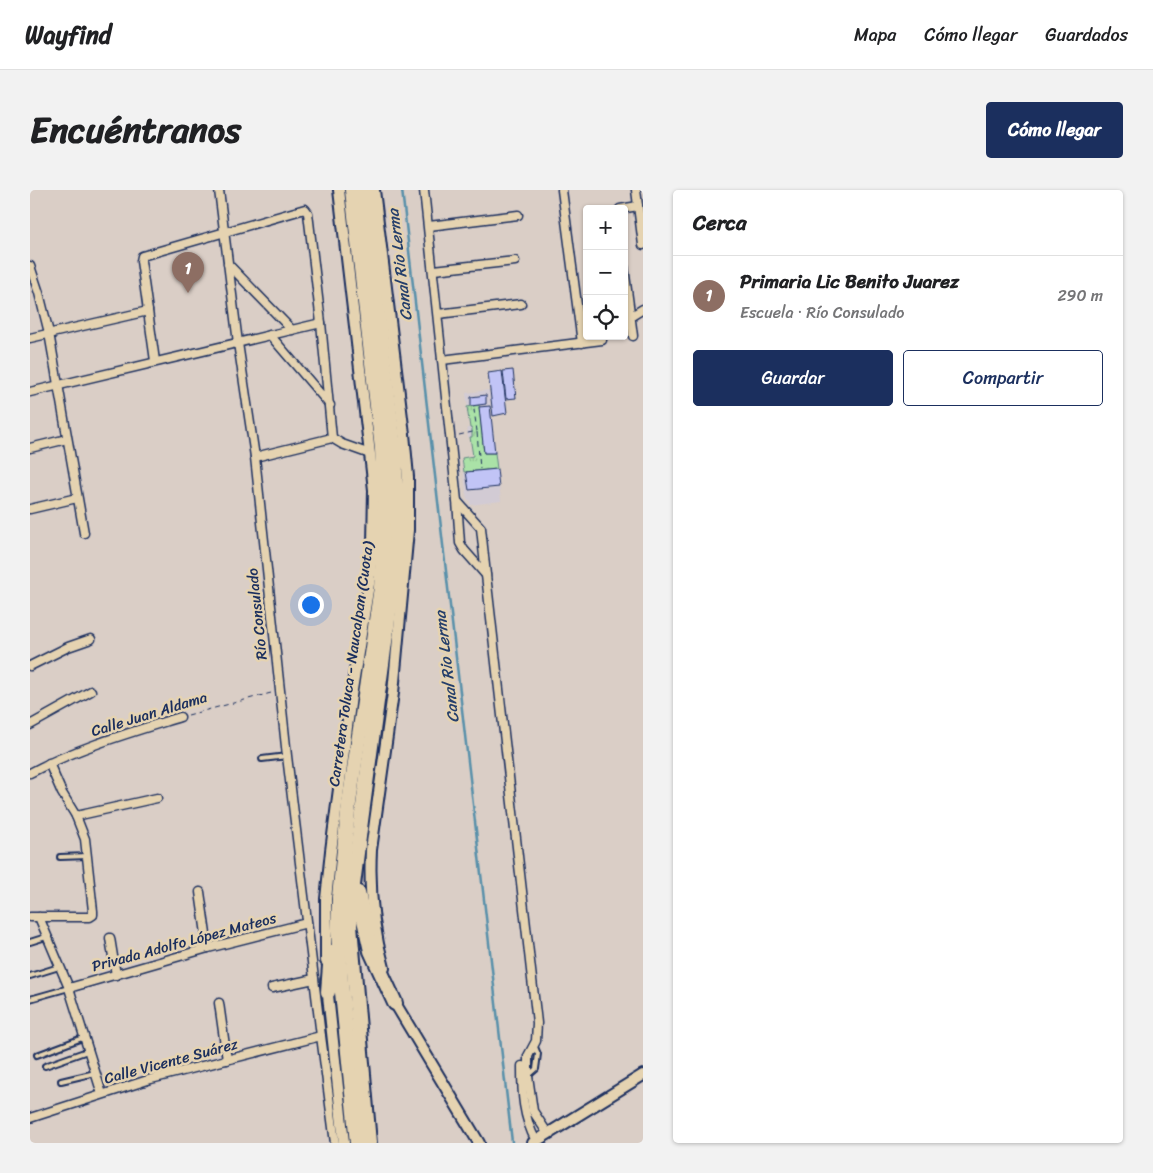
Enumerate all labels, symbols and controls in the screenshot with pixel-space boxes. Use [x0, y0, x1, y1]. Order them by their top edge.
text: Wayfind [25, 14, 111, 56]
text: Mapa [854, 19, 896, 51]
text: Cómo llegar [924, 19, 1017, 51]
text: Guardados [1045, 19, 1128, 51]
text: Encuéntranos [30, 99, 241, 161]
button: Cómo llegar [986, 102, 1123, 158]
text: Cerca [693, 204, 747, 242]
water label: Canal Rio Lerma [378, 205, 421, 322]
map controls [583, 205, 628, 340]
button: + [583, 205, 628, 250]
button: − [583, 250, 628, 295]
pin: 1 [172, 252, 204, 293]
text: Primaria Lic Benito Juarez [740, 265, 959, 298]
text: 1 [706, 281, 712, 310]
text: 290 m [1057, 281, 1103, 310]
button: locate [583, 295, 628, 340]
text: Escuela · Río Consulado [740, 298, 904, 327]
button: Guardar [693, 350, 893, 406]
button: Compartir [903, 350, 1103, 406]
street label: Carretera Toluca - Naucalpan (Cuota) [321, 539, 381, 788]
street label: Río Consulado [239, 566, 275, 661]
your location [298, 592, 324, 618]
water label: Canal Rio Lerma [425, 607, 468, 724]
street label: Calle Juan Aldama [88, 684, 211, 744]
street label: Privada Adolfo López Mateos [89, 905, 279, 979]
street label: Calle Vicente Suárez [101, 1030, 242, 1091]

